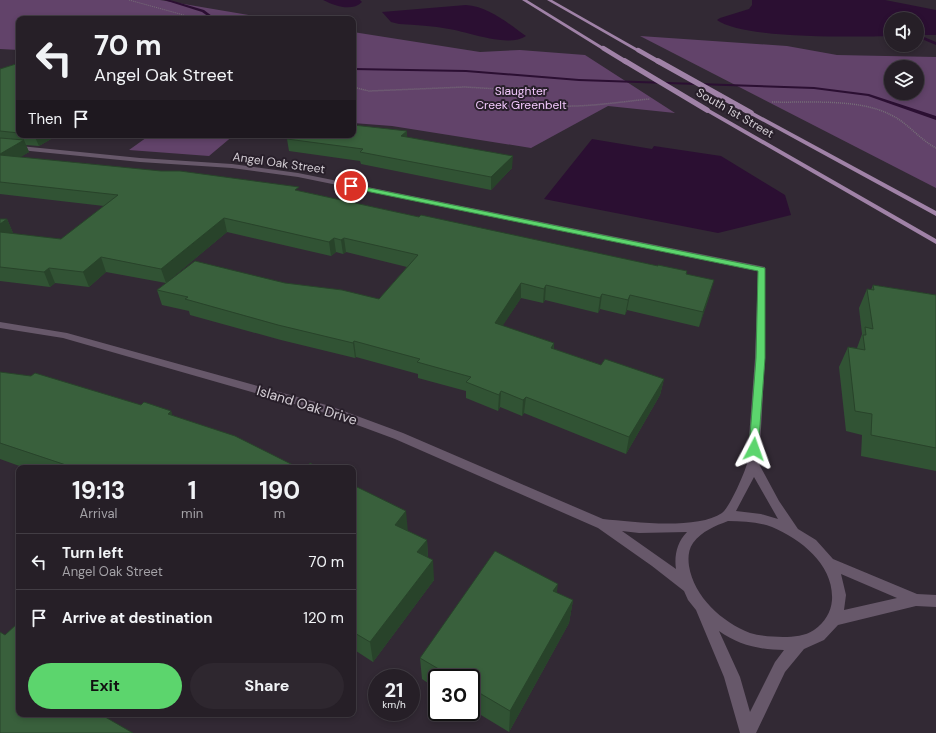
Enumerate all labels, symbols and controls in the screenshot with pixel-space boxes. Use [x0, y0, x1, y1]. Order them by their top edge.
map controls [884, 12, 924, 100]
button: sound [884, 12, 924, 52]
text: 70 m [94, 27, 162, 64]
icon: left [28, 32, 80, 84]
button: layers [884, 60, 924, 100]
text: Angel Oak Street [94, 63, 234, 87]
park label: Slaughter Creek Greenbelt [475, 83, 567, 113]
street label: South 1st Street [693, 84, 777, 142]
icon: arrive [70, 108, 92, 130]
text: Then [28, 109, 62, 129]
street label: Angel Oak Street [232, 149, 326, 177]
pin [334, 169, 368, 203]
icon: arrive [340, 175, 362, 197]
street label: Island Oak Drive [255, 381, 359, 429]
position arrow [733, 428, 775, 470]
text: 19:13 [72, 475, 125, 506]
text: 1 [188, 475, 197, 506]
text: 190 [259, 475, 300, 506]
text: Arrival [80, 505, 117, 522]
text: min [181, 505, 203, 522]
text: m [274, 505, 285, 522]
text: Turn left [62, 543, 123, 563]
icon: left [28, 551, 50, 573]
text: 70 m [309, 552, 344, 572]
text: Angel Oak Street [62, 563, 163, 580]
icon: arrive [28, 607, 50, 629]
text: Arrive at destination [62, 608, 213, 628]
text: 120 m [303, 608, 344, 628]
button: Exit [28, 663, 182, 709]
button: Share [190, 663, 344, 709]
speed limit sign: 30 [428, 669, 480, 721]
text: 21 [385, 677, 403, 703]
text: km/h [382, 698, 406, 711]

